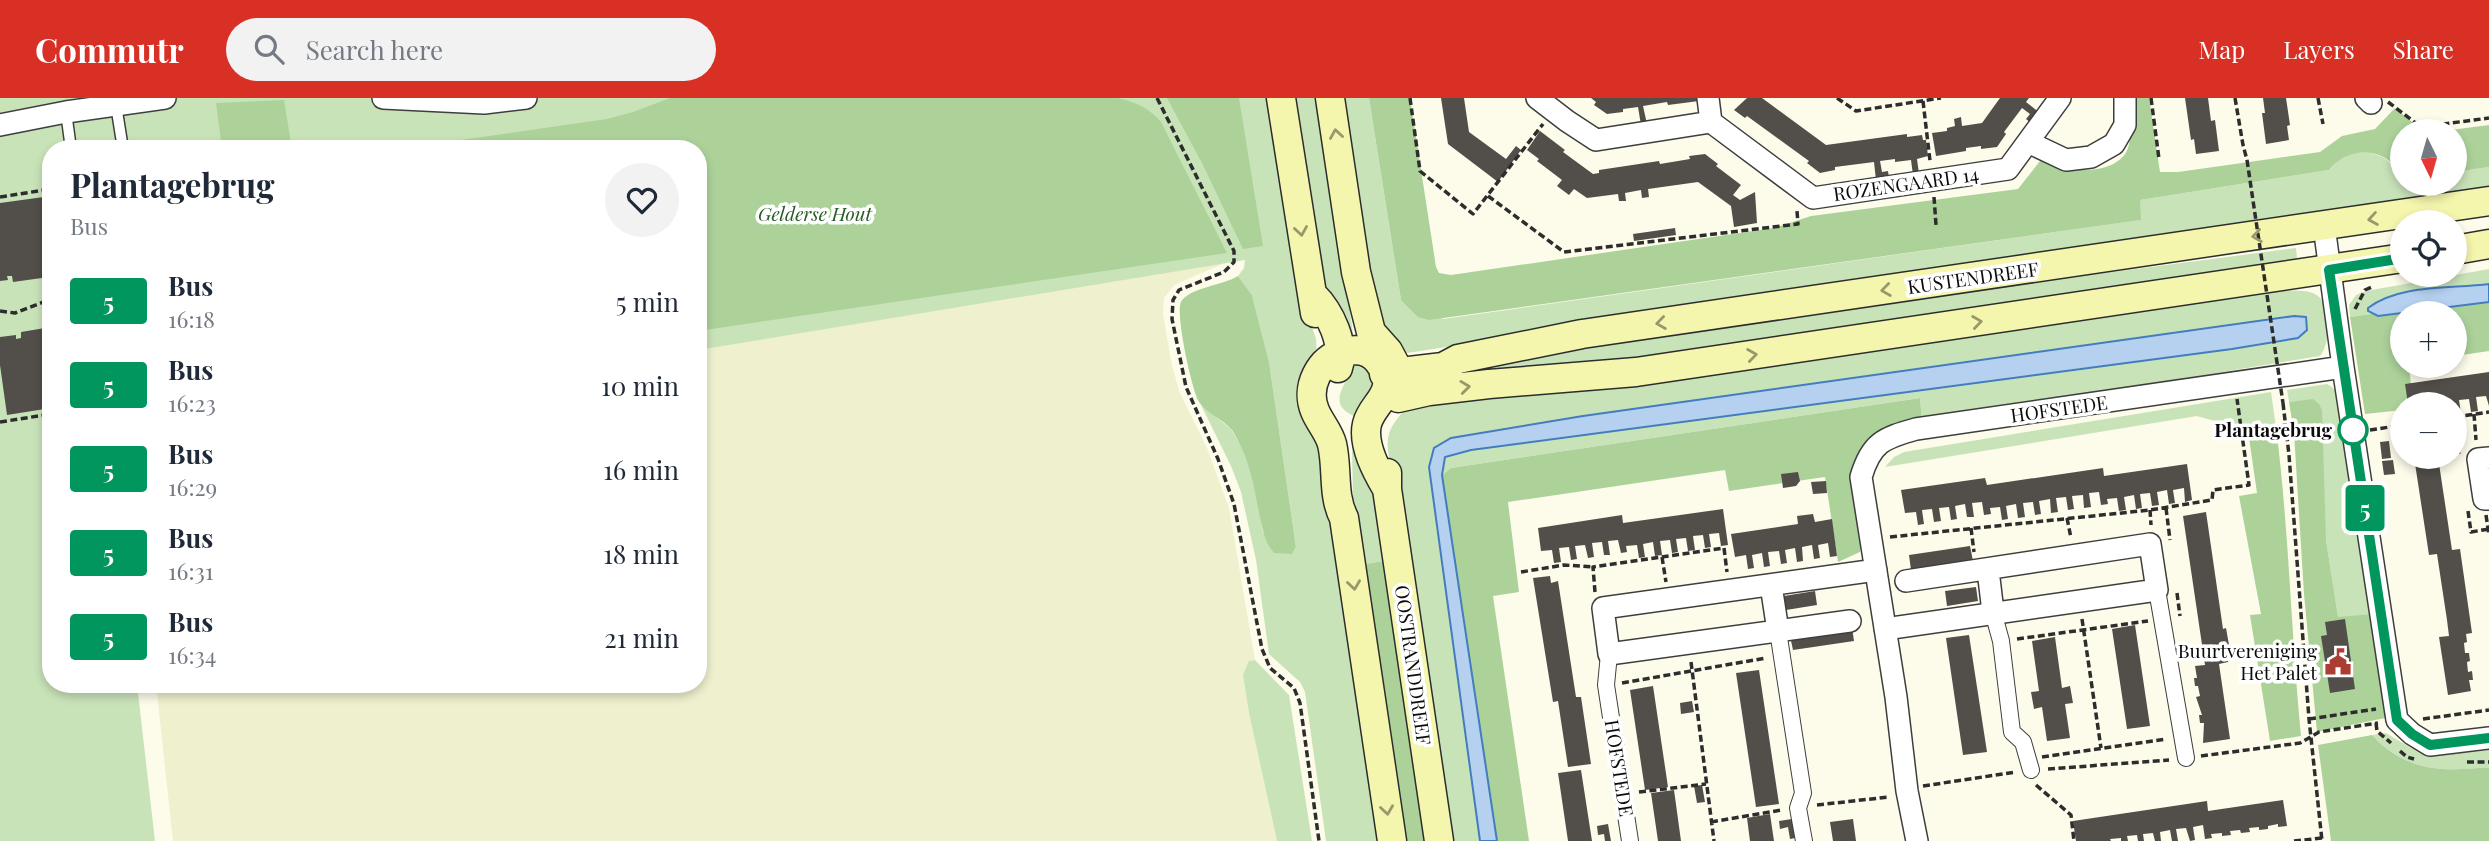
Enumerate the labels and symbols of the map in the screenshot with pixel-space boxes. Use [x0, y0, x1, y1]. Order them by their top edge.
north arrow [2390, 119, 2468, 196]
one-way arrow [1328, 128, 1343, 140]
street label: ROZENGAARD 14 [1831, 160, 1980, 206]
park label: Gelderse Hout [758, 200, 874, 226]
one-way arrow [2367, 211, 2379, 226]
one-way arrow [1293, 225, 1308, 237]
one-way arrow [2251, 229, 2263, 244]
street label: KUSTENDREEF [1906, 255, 2040, 299]
one-way arrow [1880, 282, 1892, 297]
one-way arrow [1971, 314, 1983, 329]
one-way arrow [1655, 315, 1667, 330]
one-way arrow [1746, 348, 1758, 363]
one-way arrow [1460, 379, 1471, 394]
street label: HOFSTEDE [2009, 388, 2109, 428]
marker: Plantagebrug [2338, 415, 2368, 445]
place label: Plantagebrug [2214, 416, 2332, 442]
line badge: 5 [2342, 485, 2388, 531]
one-way arrow [1346, 579, 1361, 591]
street label: OOSTRANDDREEF [1390, 583, 1438, 747]
place label: Buurtvereniging Het Palet [2178, 637, 2317, 685]
public building icon: Buurtvereniging Het Palet [2323, 647, 2353, 677]
street label: HOFSTEDE [1600, 718, 1640, 818]
one-way arrow [1379, 804, 1394, 816]

